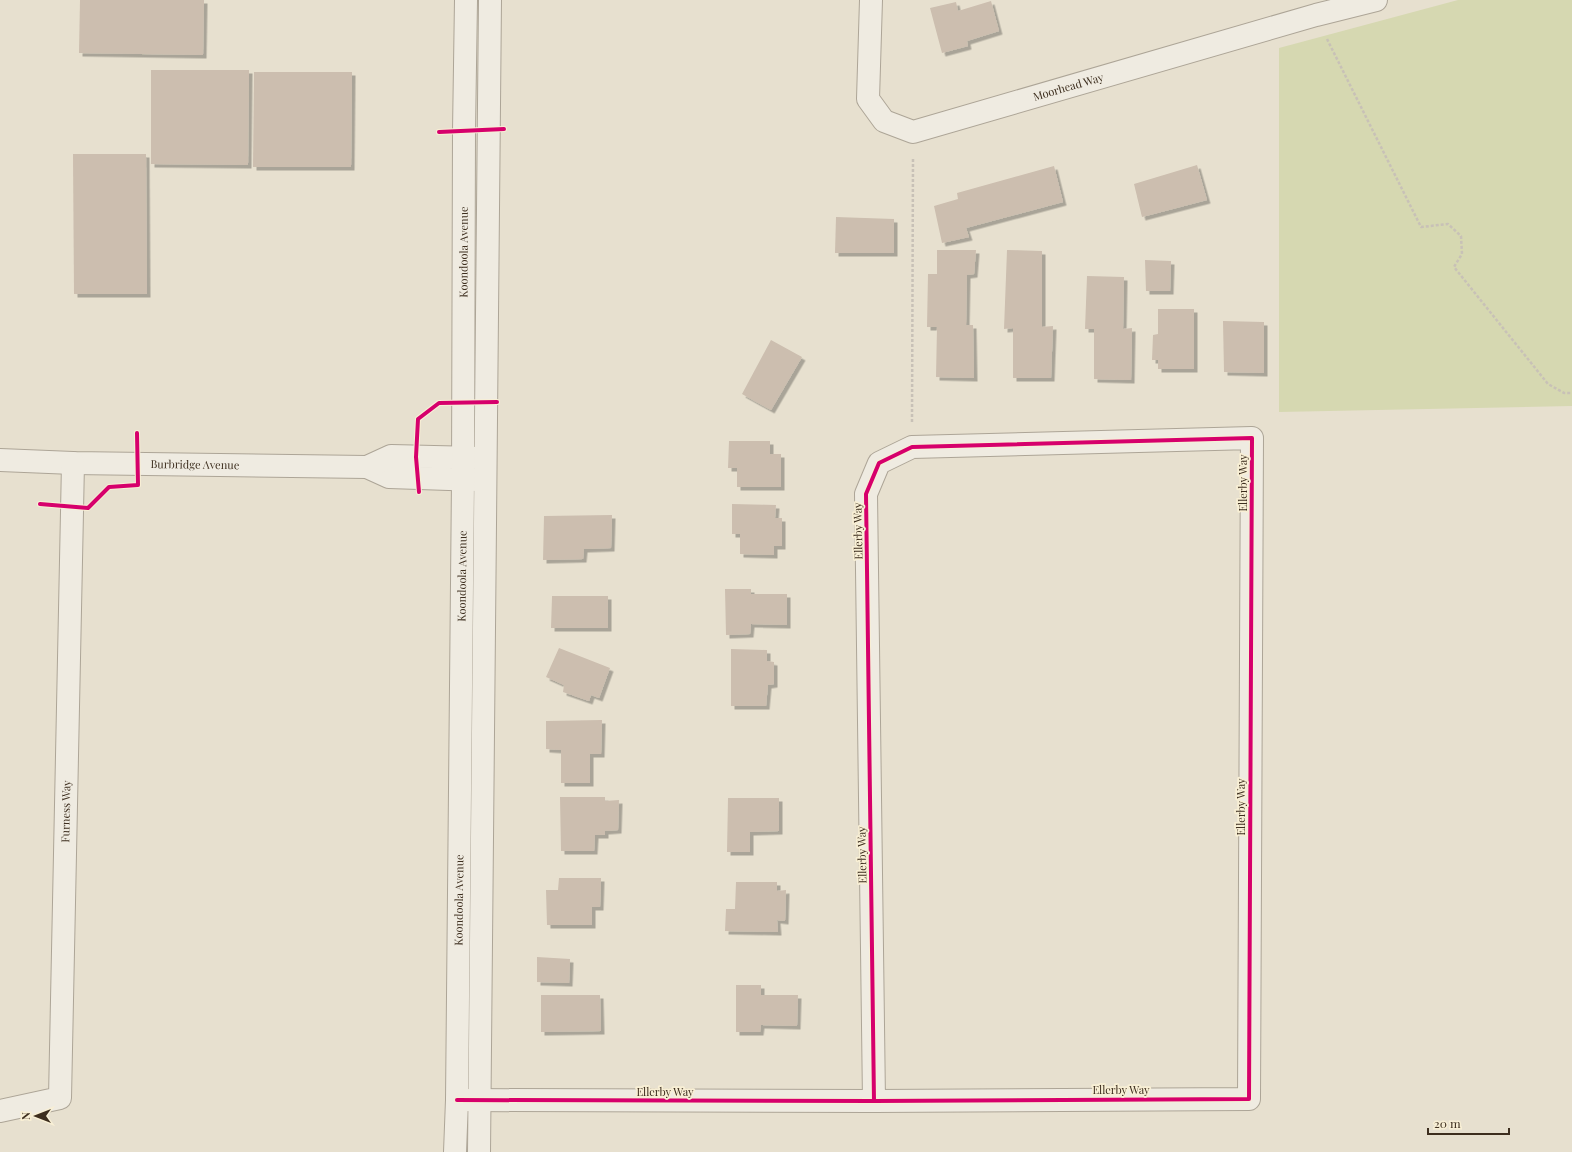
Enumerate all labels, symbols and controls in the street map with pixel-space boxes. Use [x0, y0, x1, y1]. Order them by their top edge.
street label: Moorhead Way [1031, 69, 1106, 104]
street label: Koondoola Avenue [456, 206, 471, 298]
street label: Ellerby Way [1235, 454, 1250, 512]
street label: Burbridge Avenue [150, 456, 240, 472]
street label: Ellerby Way [849, 502, 865, 560]
street label: Koondoola Avenue [454, 530, 470, 622]
street label: Ellerby Way [1233, 778, 1248, 836]
street label: Furness Way [57, 780, 74, 843]
street label: Ellerby Way [853, 826, 869, 884]
street label: Koondoola Avenue [450, 854, 466, 946]
street label: Ellerby Way [1092, 1082, 1150, 1097]
street label: Ellerby Way [636, 1084, 694, 1099]
north arrow [16, 1096, 56, 1136]
scale bar [1428, 1110, 1509, 1136]
text: N [18, 1112, 33, 1120]
text: 20 m [1434, 1115, 1461, 1131]

